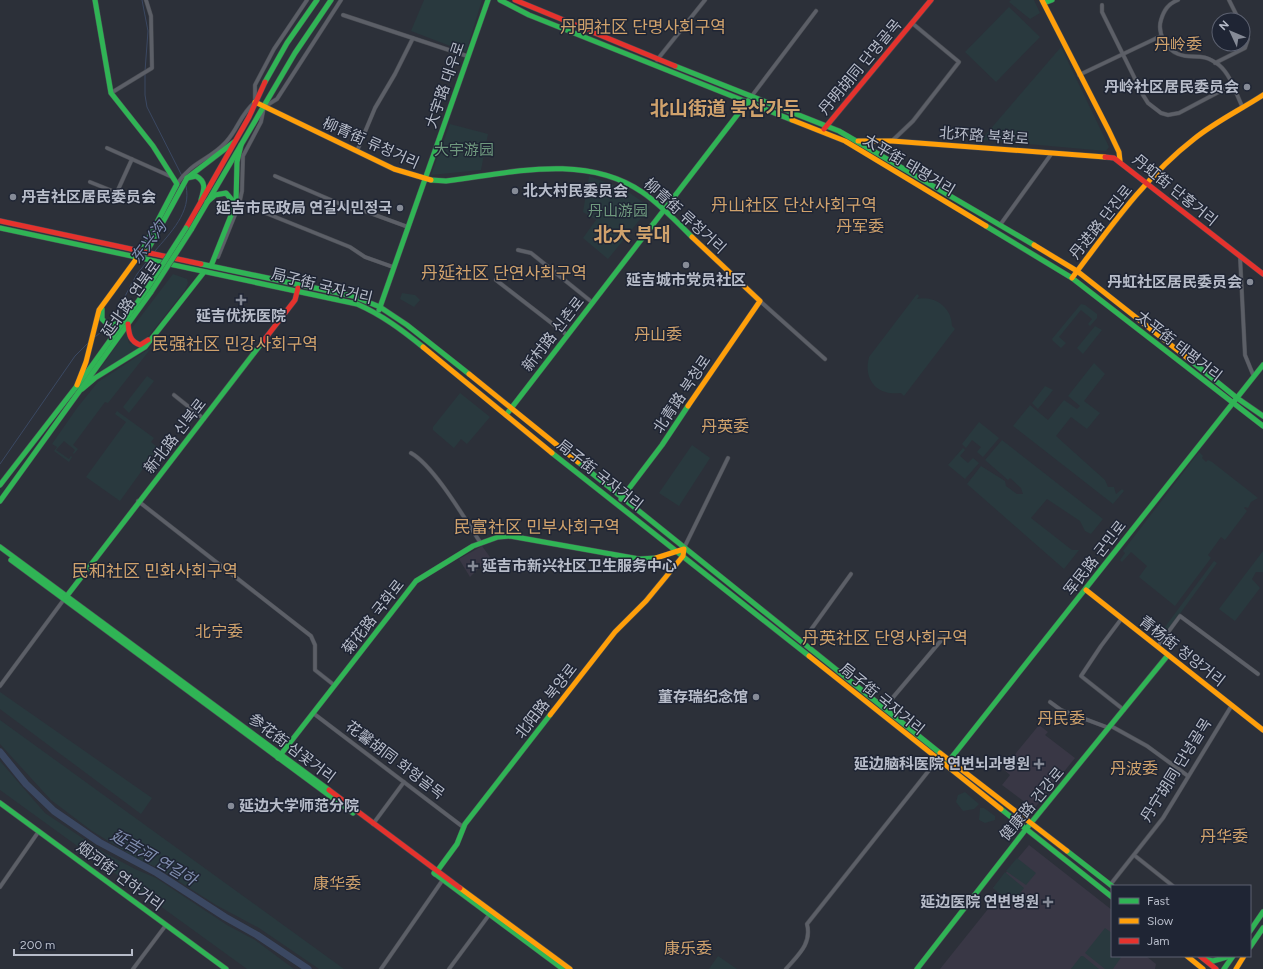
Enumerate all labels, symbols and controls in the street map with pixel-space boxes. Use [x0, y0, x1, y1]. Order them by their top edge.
north arrow [1211, 12, 1251, 52]
street label: 丹明胡同 단명골목 [815, 16, 905, 118]
district label: 丹明社区 단명사회구역 [560, 17, 726, 37]
text: N [1217, 18, 1232, 33]
district label: 丹岭委 [1154, 35, 1202, 54]
street label: 大宇路 대우로 [422, 39, 468, 131]
place label: 丹岭社区居民委员会 [1104, 78, 1239, 96]
marker: 丹岭社区居民委员会 [1242, 82, 1252, 92]
district label: 北山街道 북산가두 [650, 97, 800, 120]
street label: 柳青街 류청거리 [320, 114, 422, 172]
street label: 北环路 북환로 [938, 124, 1030, 148]
street label: 太平街 태평거리 [860, 131, 958, 199]
park label: 大宇游园 [434, 141, 494, 159]
street label: 丹虹街 단홍거리 [1129, 150, 1221, 230]
street label: 柳青街 류청거리 [640, 175, 730, 257]
street label: 丹进路 단진로 [1066, 181, 1136, 263]
place label: 北大村民委员会 [523, 182, 628, 200]
marker: 北大村民委员会 [510, 186, 520, 196]
place label: 丹吉社区居民委员会 [21, 188, 156, 206]
marker: 丹吉社区居民委员会 [8, 192, 18, 202]
district label: 丹山社区 단산사회구역 [711, 195, 877, 215]
place label: 延吉市民政局 연길시민정국 [216, 199, 392, 217]
park label: 丹山游园 [588, 202, 648, 220]
marker: 延吉市民政局 연길시민정국 [395, 203, 405, 213]
water label: 东兴沟 [126, 216, 172, 267]
district label: 丹军委 [836, 217, 884, 236]
district label: 北大 북대 [593, 223, 671, 246]
street label: 延北路 연북로 [98, 257, 164, 341]
marker: 延吉城市党员社区 [681, 260, 691, 270]
district label: 丹延社区 단연사회구역 [421, 263, 587, 283]
street label: 局子街 국자거리 [269, 265, 375, 307]
place label: 延吉城市党员社区 [626, 271, 746, 289]
place label: 丹虹社区居民委员会 [1107, 273, 1242, 291]
marker: 丹虹社区居民委员会 [1245, 277, 1255, 287]
street label: 新村路 신촌로 [518, 293, 588, 375]
marker: 延吉优抚医院 [235, 294, 247, 306]
place label: 延吉优抚医院 [196, 307, 286, 325]
street label: 太平街 태평거리 [1133, 307, 1225, 385]
district label: 丹山委 [634, 325, 682, 344]
district label: 民强社区 민강사회구역 [152, 334, 318, 354]
street label: 北青路 북청로 [649, 352, 715, 436]
street label: 新北路 신북로 [140, 395, 210, 477]
district label: 丹英委 [701, 417, 749, 436]
street label: 局子街 국자거리 [554, 436, 646, 514]
district label: 民富社区 민부사회구역 [454, 517, 620, 537]
street label: 军民路 군민로 [1060, 517, 1130, 599]
place label: 延吉市新兴社区卫生服务中心 [482, 557, 677, 575]
marker: 延吉市新兴社区卫生服务中心 [467, 560, 479, 572]
district label: 民和社区 민화사회구역 [72, 561, 238, 581]
street label: 菊花路 국화로 [338, 576, 408, 658]
street label: 青杨街 청양거리 [1136, 612, 1228, 690]
district label: 北宁委 [195, 622, 243, 641]
district label: 丹英社区 단영사회구역 [802, 628, 968, 648]
street label: 局子街 국자거리 [836, 659, 928, 739]
street label: 北阳路 북양로 [511, 660, 581, 742]
place label: 董存瑞纪念馆 [658, 688, 748, 706]
marker: 董存瑞纪念馆 [751, 692, 761, 702]
district label: 丹民委 [1037, 709, 1085, 728]
street label: 参花街 삼꽃거리 [245, 710, 339, 786]
street label: 丹宁胡同 단녕골목 [1137, 715, 1215, 825]
street label: 花馨胡同 화형골목 [342, 717, 448, 803]
place label: 延边脑科医院 연변뇌과병원 [854, 755, 1030, 773]
marker: 延边脑科医院 연변뇌과병원 [1033, 758, 1045, 770]
district label: 丹波委 [1110, 759, 1158, 778]
street label: 健康路 건강로 [996, 764, 1068, 844]
place label: 延边大学师范分院 [239, 797, 359, 815]
marker: 延边大学师范分院 [226, 801, 236, 811]
water label: 延吉河 연길하 [107, 825, 202, 891]
district label: 丹华委 [1200, 827, 1248, 846]
street label: 烟河街 연하거리 [73, 838, 167, 914]
district label: 康华委 [313, 874, 361, 893]
legend [1111, 885, 1251, 957]
place label: 延边医院 연변병원 [920, 893, 1039, 911]
text: Fast [1147, 894, 1170, 908]
marker: 延边医院 연변병원 [1042, 896, 1054, 908]
text: Slow [1147, 914, 1174, 928]
scale bar [14, 931, 132, 957]
text: Jam [1147, 934, 1170, 948]
text: 200 m [20, 938, 55, 952]
district label: 康乐委 [664, 939, 712, 958]

